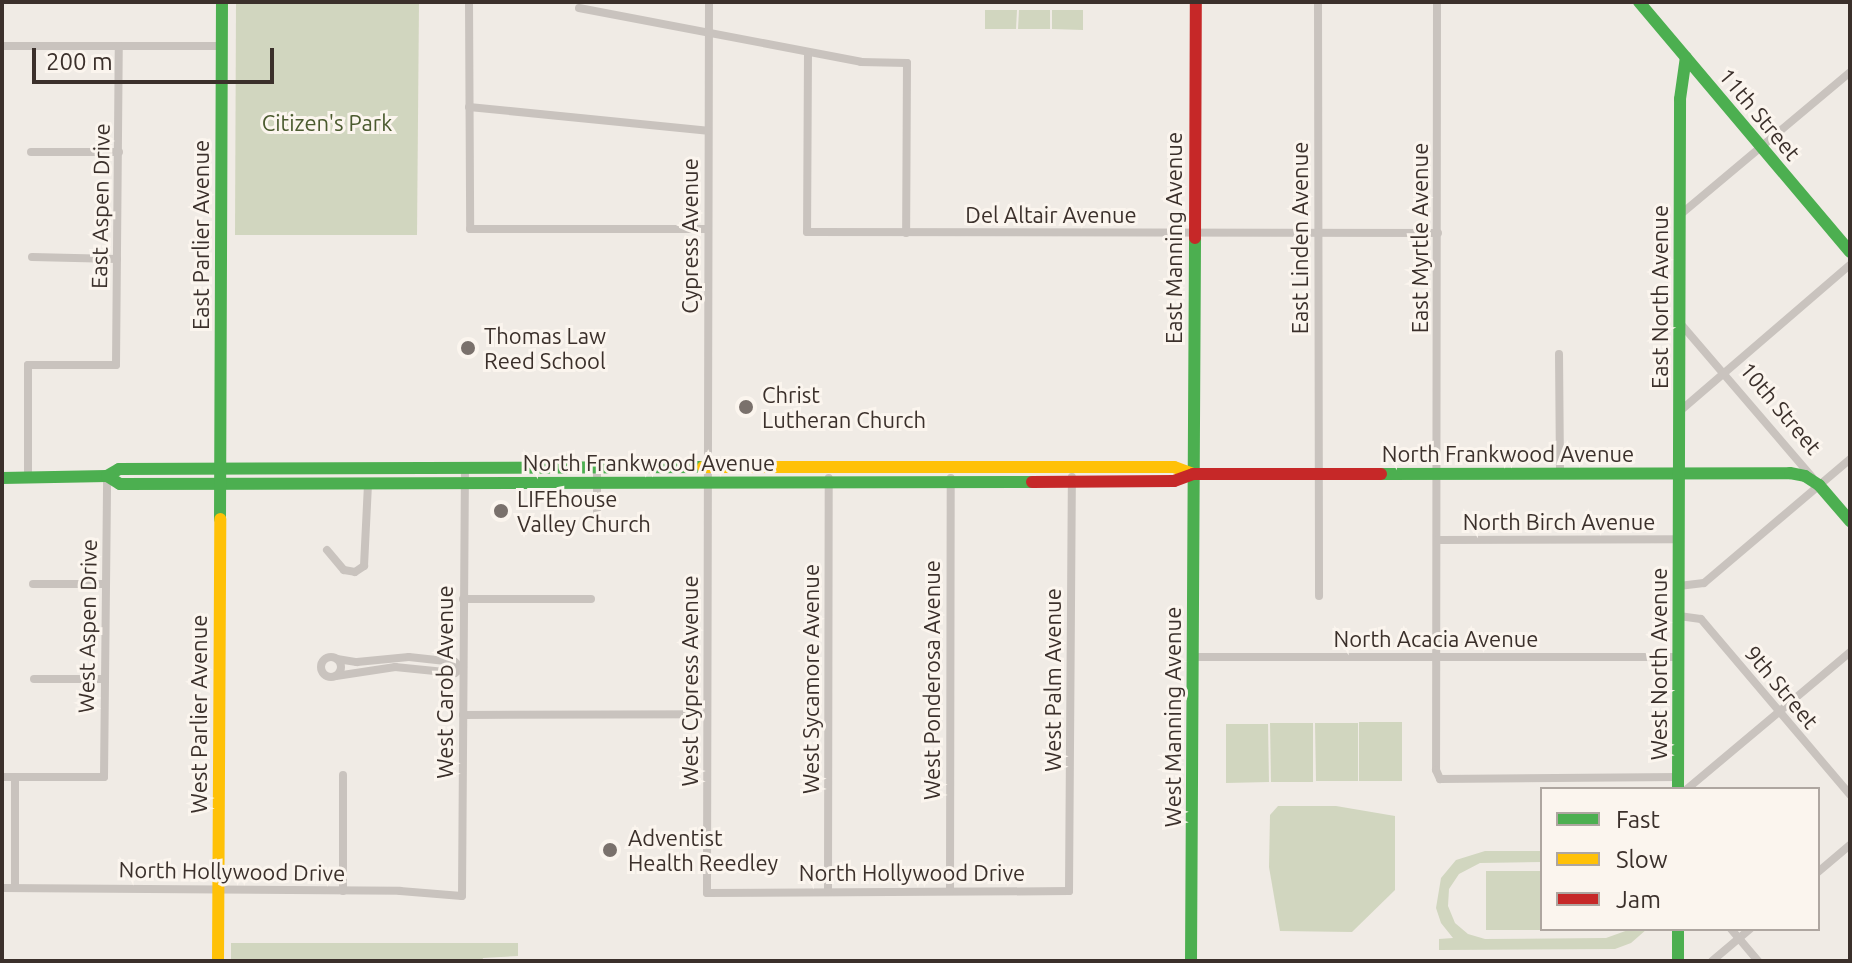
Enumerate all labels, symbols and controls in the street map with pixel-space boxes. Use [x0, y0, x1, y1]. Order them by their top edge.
scale bar [36, 32, 278, 82]
text: 200 m [46, 48, 113, 75]
street label: 11th Street [1714, 62, 1806, 166]
park label: Citizen's Park [262, 110, 392, 136]
street label: East Aspen Drive [85, 123, 115, 289]
street label: East Manning Avenue [1161, 132, 1187, 344]
street label: East Parlier Avenue [188, 140, 214, 330]
street label: East Linden Avenue [1287, 142, 1313, 334]
street label: East Myrtle Avenue [1407, 143, 1433, 333]
street label: Cypress Avenue [677, 158, 703, 314]
street label: Del Altair Avenue [965, 202, 1137, 228]
street label: East North Avenue [1647, 205, 1673, 389]
place label: Thomas Law Reed School [484, 322, 606, 374]
marker: Thomas Law Reed School [459, 339, 477, 357]
street label: 10th Street [1735, 356, 1827, 460]
place label: Christ Lutheran Church [762, 381, 926, 432]
marker: Christ Lutheran Church [737, 398, 755, 416]
street label: North Frankwood Avenue [1382, 441, 1634, 467]
street label: North Frankwood Avenue [523, 450, 775, 476]
place label: LIFEhouse Valley Church [517, 485, 651, 536]
marker: LIFEhouse Valley Church [492, 502, 510, 520]
street label: North Birch Avenue [1463, 509, 1655, 535]
street label: West Aspen Drive [72, 539, 102, 713]
street label: West Ponderosa Avenue [919, 560, 945, 800]
street label: West Sycamore Avenue [798, 564, 824, 794]
street label: West North Avenue [1646, 568, 1672, 760]
street label: West Cypress Avenue [677, 575, 703, 787]
street label: West Carob Avenue [432, 585, 458, 779]
street label: West Palm Avenue [1040, 588, 1066, 772]
street label: West Manning Avenue [1160, 607, 1186, 827]
street label: West Parlier Avenue [186, 615, 212, 813]
street label: North Acacia Avenue [1334, 626, 1538, 652]
street label: 9th Street [1740, 640, 1824, 734]
legend [1540, 787, 1820, 931]
text: Fast [1616, 806, 1660, 833]
place label: Adventist Health Reedley [628, 824, 778, 876]
marker: Adventist Health Reedley [599, 839, 621, 861]
text: Slow [1616, 846, 1668, 873]
street label: North Hollywood Drive [119, 856, 345, 886]
street label: North Hollywood Drive [799, 860, 1025, 886]
text: Jam [1616, 886, 1661, 913]

